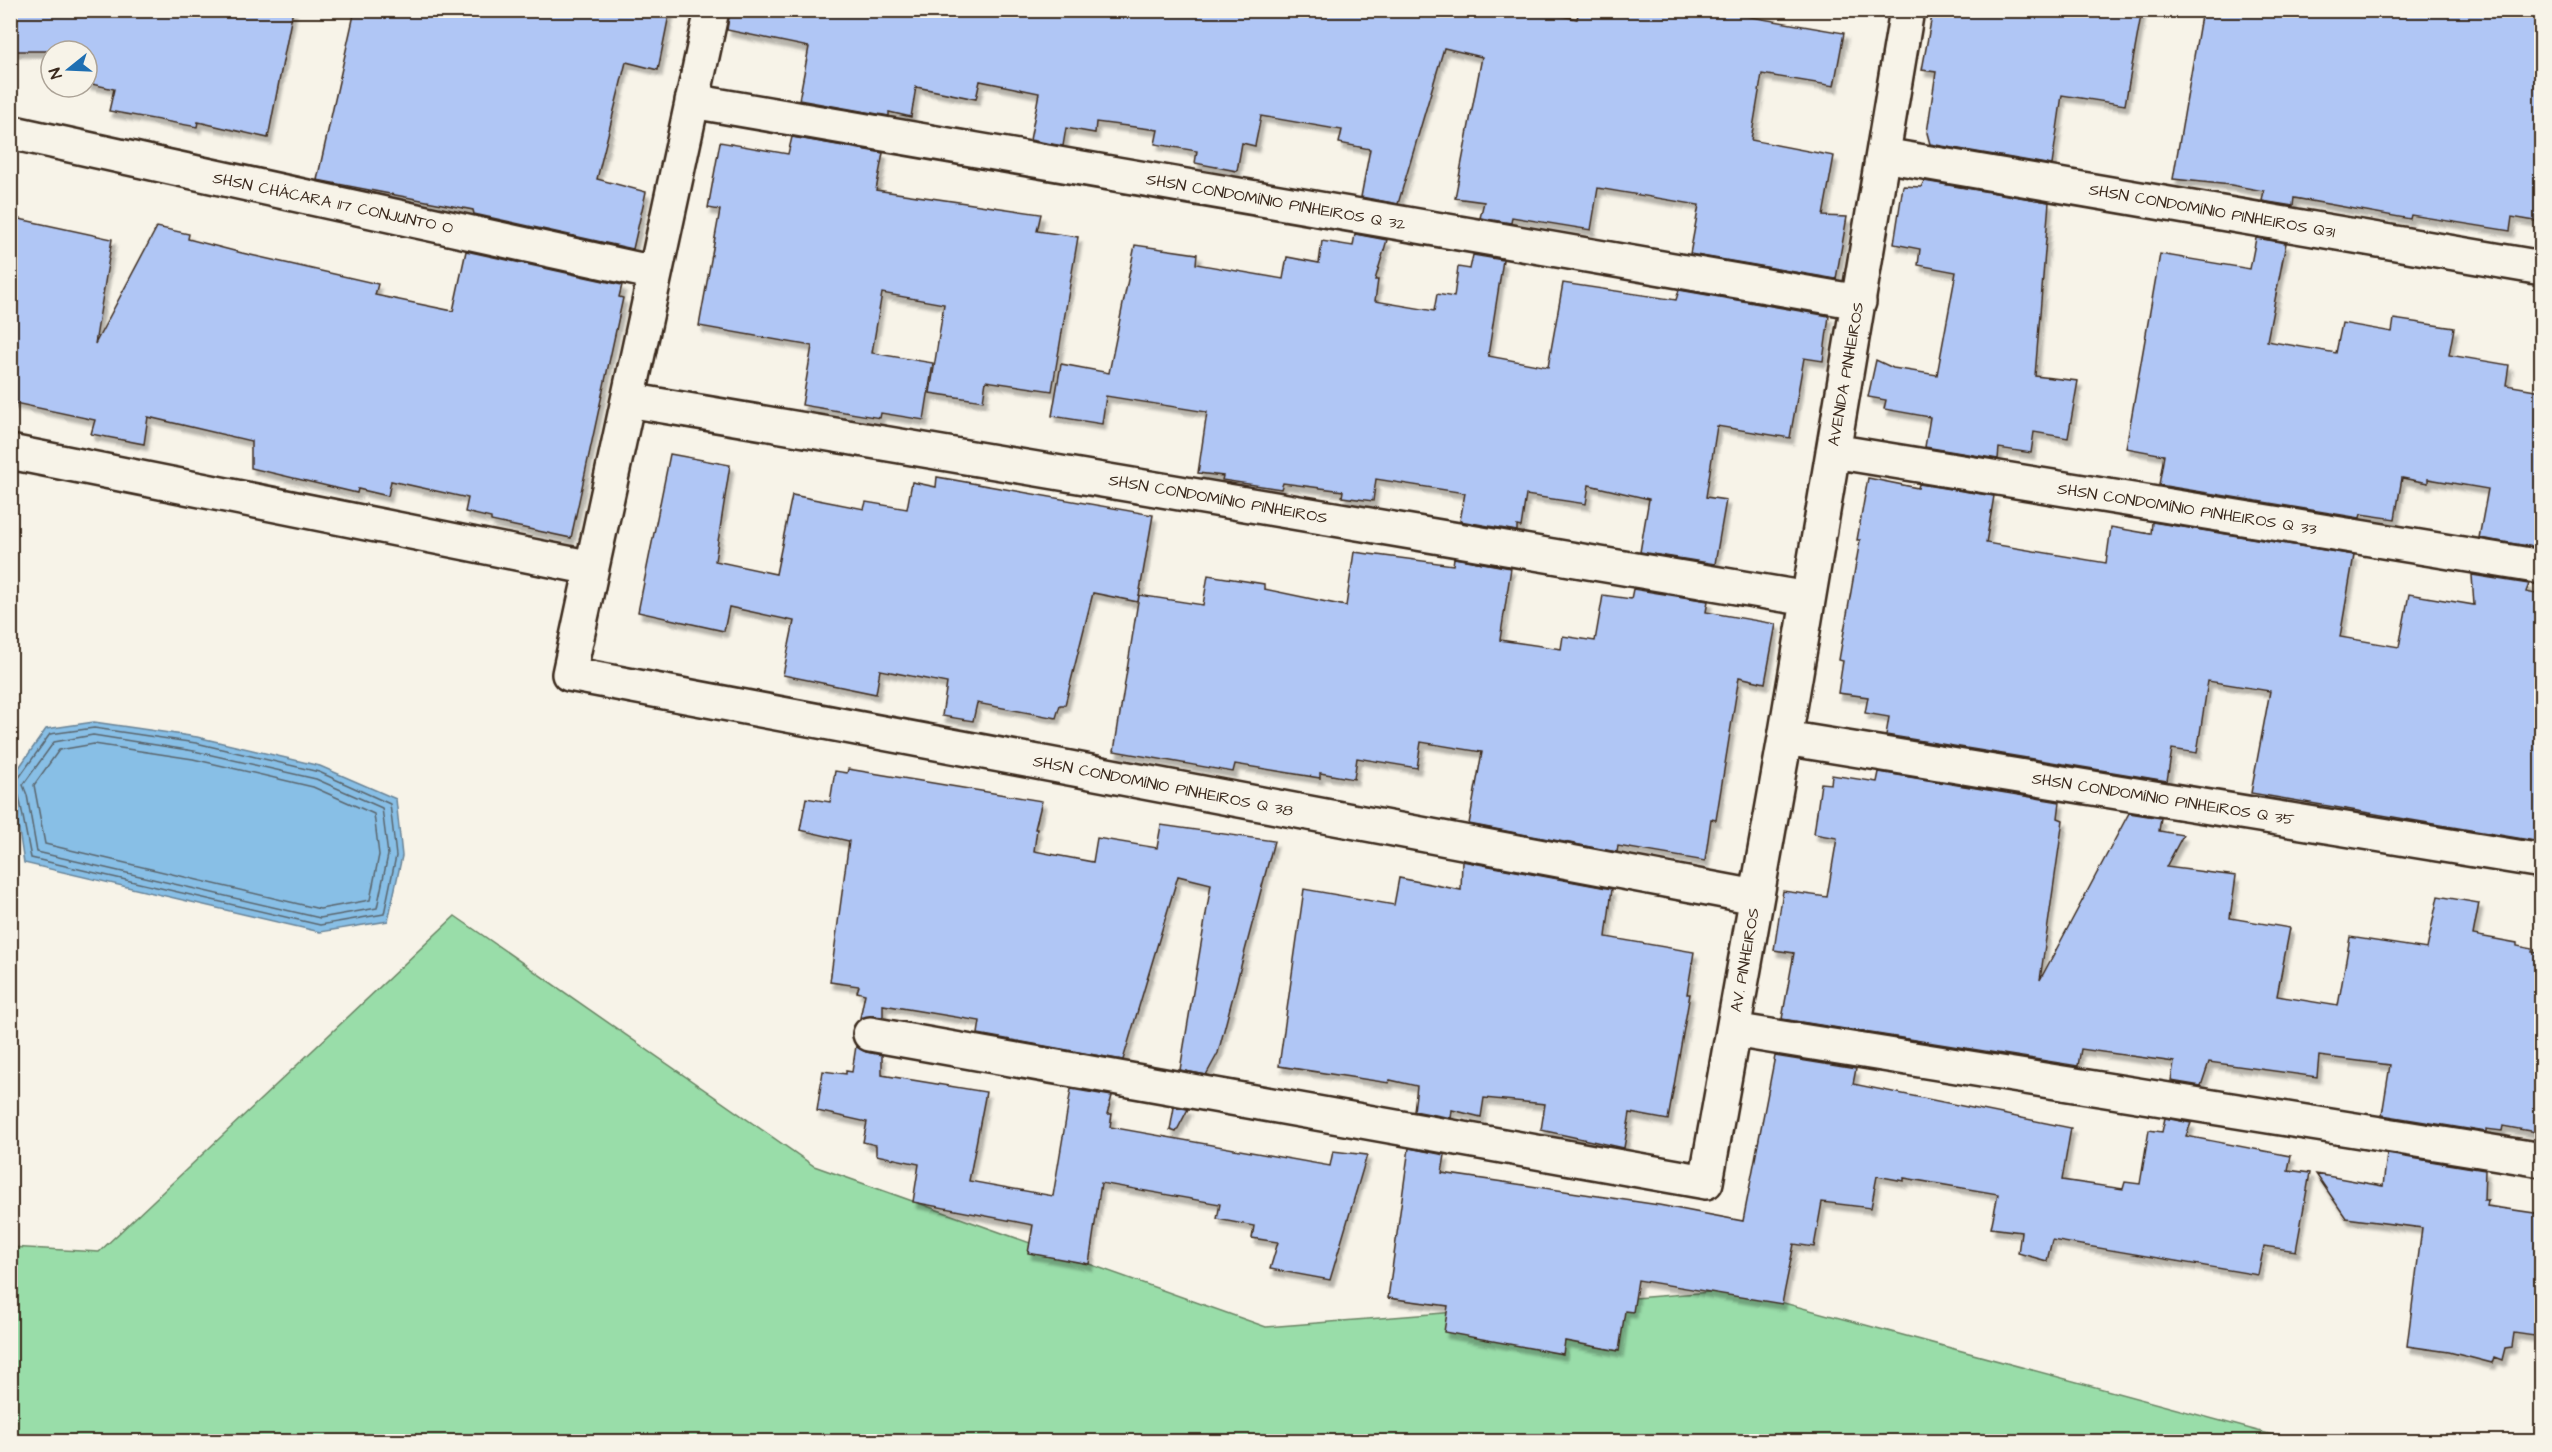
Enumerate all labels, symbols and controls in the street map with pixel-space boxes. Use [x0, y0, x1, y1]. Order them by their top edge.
north arrow [39, 39, 99, 99]
text: N [44, 65, 68, 81]
street label: SHSN CHÁCARA 117 CONJUNTO O [211, 167, 456, 239]
street label: SHSN CONDOMÍNIO PINHEIROS Q 32 [1144, 168, 1408, 236]
street label: SHSN CONDOMÍNIO PINHEIROS Q31 [2087, 178, 2337, 244]
street label: AVENIDA PINHEIROS [1823, 300, 1869, 448]
street label: SHSN CONDOMÍNIO PINHEIROS [1107, 469, 1329, 529]
street label: SHSN CONDOMÍNIO PINHEIROS Q 33 [2056, 478, 2318, 540]
street label: SHSN CONDOMÍNIO PINHEIROS Q 38 [1031, 750, 1295, 822]
street label: SHSN CONDOMÍNIO PINHEIROS Q 35 [2030, 767, 2296, 831]
street label: AV. PINHEIROS [1725, 906, 1765, 1014]

